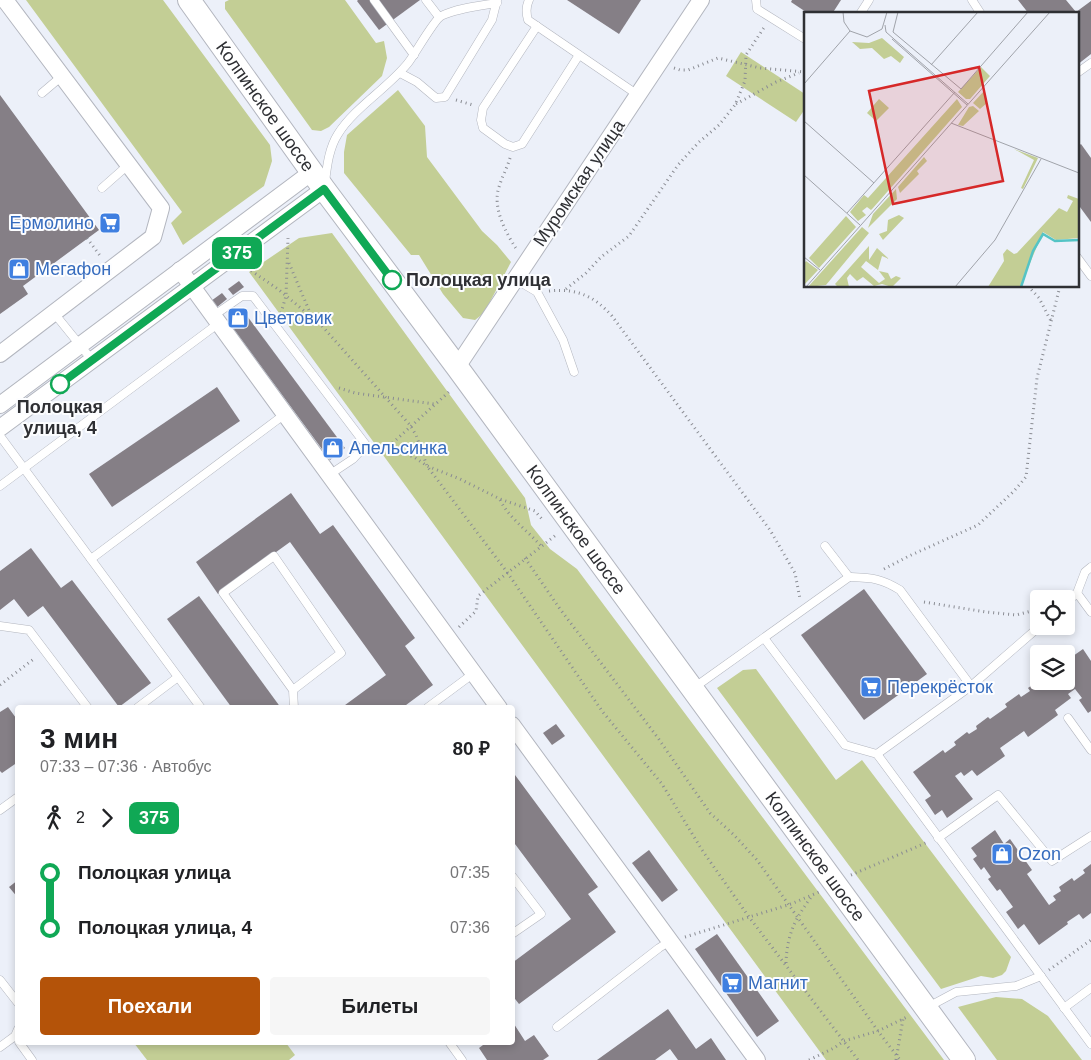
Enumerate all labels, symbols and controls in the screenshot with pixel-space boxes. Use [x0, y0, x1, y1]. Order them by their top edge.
inset map [804, 12, 1078, 288]
street label: Колпинское шоссе [212, 38, 318, 175]
street label: Муромская улица [529, 115, 629, 250]
supermarket icon: Ермолино [98, 211, 122, 235]
place label: Ермолино [9, 213, 94, 233]
line badge: 375 [208, 237, 266, 269]
text: 375 [222, 243, 252, 263]
shop icon: Мегафон [7, 257, 31, 281]
place label: Мегафон [35, 259, 111, 279]
marker: Полоцкая улица [382, 270, 402, 290]
place label: Полоцкая улица [406, 270, 552, 290]
shop icon: Цветовик [226, 306, 250, 330]
place label: Цветовик [254, 308, 332, 328]
marker: Полоцкая улица, 4 [50, 374, 70, 394]
place label: Полоцкая улица, 4 [17, 397, 103, 438]
shop icon: Апельсинка [321, 436, 345, 460]
place label: Апельсинка [349, 438, 448, 458]
street label: Колпинское шоссе [522, 461, 630, 598]
map controls [1030, 590, 1075, 690]
button: locate [1030, 590, 1075, 635]
button: layers [1030, 645, 1075, 690]
supermarket icon: Перекрёсток [859, 675, 883, 699]
place label: Перекрёсток [887, 677, 993, 697]
text: 3 мин [40, 723, 118, 754]
text: 80 ₽ [453, 738, 490, 759]
text: 07:33 – 07:36 · Автобус [40, 758, 212, 775]
street label: Колпинское шоссе [761, 788, 869, 925]
icon: walk [40, 804, 68, 832]
icon: forward [93, 804, 121, 832]
text: 375 [139, 808, 169, 828]
text: 2 [76, 809, 85, 826]
shop icon: Ozon [990, 842, 1014, 866]
place label: Ozon [1018, 844, 1061, 864]
text: Полоцкая улица [78, 862, 231, 883]
text: 07:35 [450, 864, 490, 881]
text: Полоцкая улица, 4 [78, 917, 252, 938]
text: 07:36 [450, 919, 490, 936]
supermarket icon: Магнит [720, 971, 744, 995]
place label: Магнит [748, 973, 808, 993]
button: Поехали [40, 977, 260, 1035]
button: Билеты [270, 977, 490, 1035]

